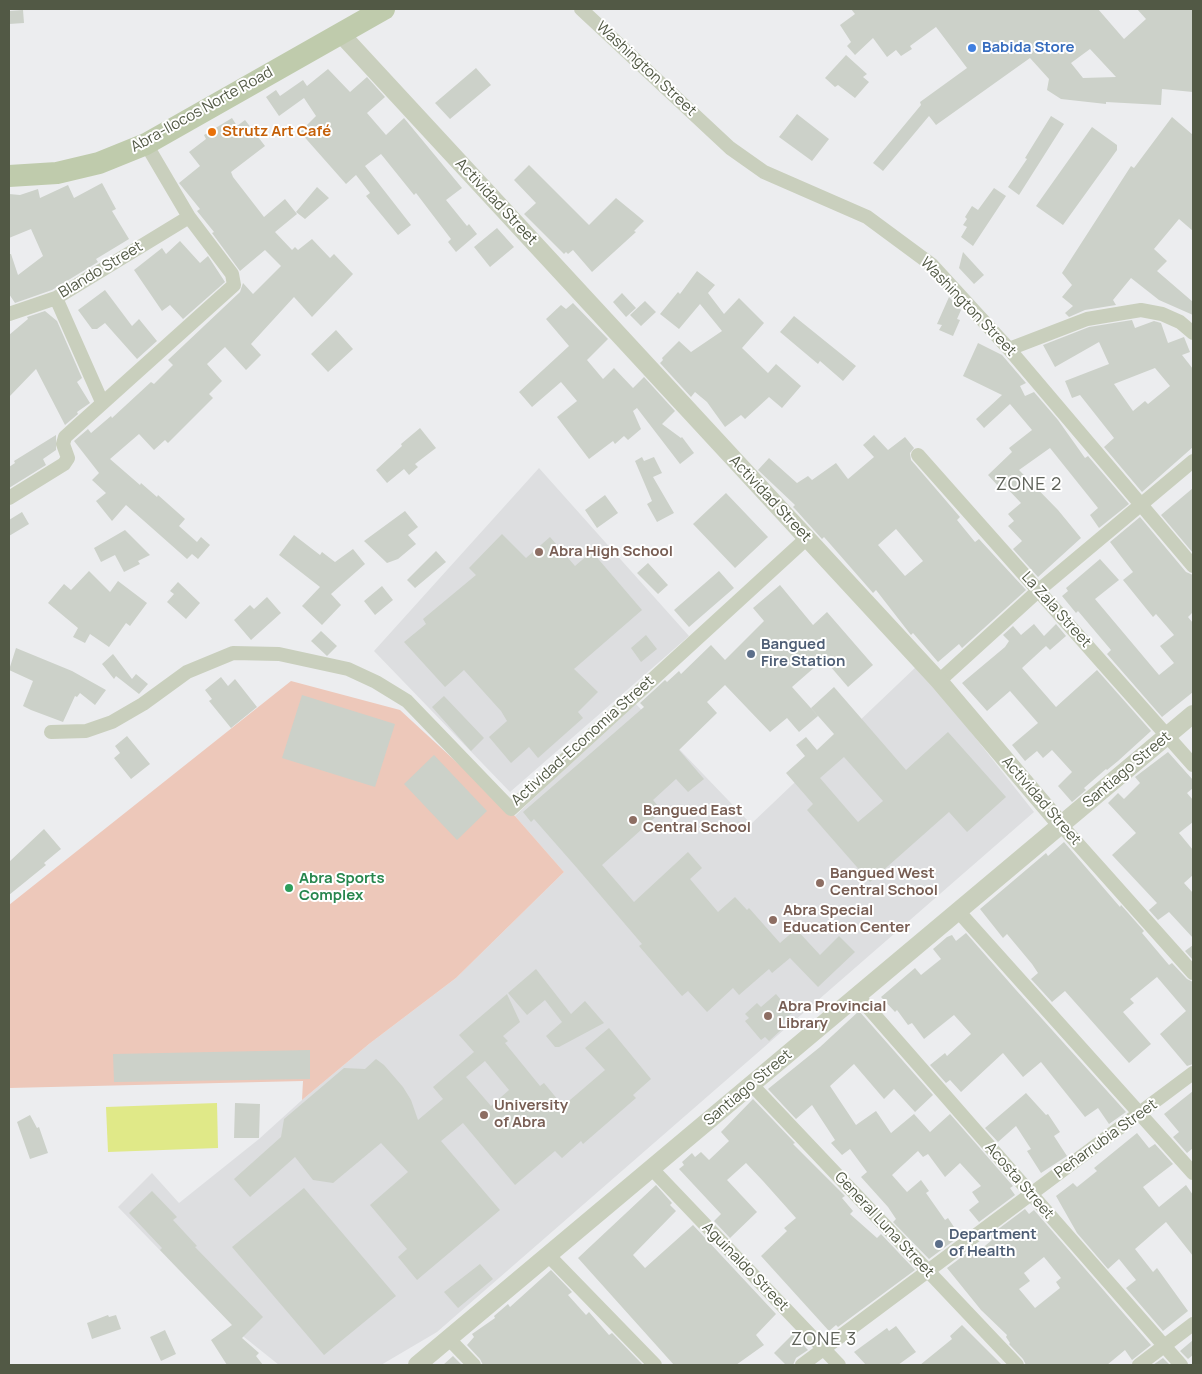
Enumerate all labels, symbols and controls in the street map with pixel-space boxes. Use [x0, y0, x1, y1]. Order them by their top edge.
street label: Washington Street [592, 18, 700, 120]
place label: Babida Store [982, 39, 1075, 57]
marker: Babida Store [966, 42, 978, 54]
street label: Abra-Ilocos Norte Road [128, 64, 276, 156]
place label: Strutz Art Café [222, 123, 331, 141]
marker: Strutz Art Café [206, 126, 218, 138]
street label: Actividad Street [451, 155, 541, 249]
street label: Blando Street [56, 238, 146, 302]
street label: Washington Street [916, 254, 1020, 360]
street label: Actividad Street [725, 452, 815, 546]
district label: ZONE 2 [995, 474, 1063, 496]
place label: Abra High School [549, 543, 673, 561]
marker: Abra High School [533, 546, 545, 558]
street label: La Zala Street [1017, 569, 1095, 651]
place label: Bangued Fire Station [761, 636, 845, 671]
marker: Bangued Fire Station [745, 648, 757, 660]
street label: Actividad-Economia Street [508, 672, 658, 810]
street label: Santiago Street [1079, 728, 1175, 812]
street label: Actividad Street [998, 753, 1084, 849]
place label: Bangued East Central School [643, 802, 751, 837]
marker: Bangued East Central School [627, 814, 639, 826]
place label: Bangued West Central School [830, 865, 938, 900]
place label: Abra Sports Complex [299, 870, 385, 905]
marker: Bangued West Central School [814, 877, 826, 889]
marker: Abra Sports Complex [283, 882, 295, 894]
place label: Abra Special Education Center [783, 902, 910, 937]
marker: Abra Special Education Center [767, 914, 779, 926]
place label: Abra Provincial Library [778, 998, 886, 1033]
marker: Abra Provincial Library [762, 1010, 774, 1022]
street label: Santiago Street [700, 1046, 796, 1130]
street label: Peñarrubia Street [1051, 1096, 1161, 1182]
place label: University of Abra [494, 1097, 568, 1132]
marker: University of Abra [478, 1109, 490, 1121]
street label: Acosta Street [981, 1139, 1057, 1223]
street label: General Luna Street [831, 1169, 937, 1281]
street label: Aguinaldo Street [698, 1219, 792, 1315]
place label: Department of Health [949, 1226, 1037, 1261]
marker: Department of Health [933, 1238, 945, 1250]
district label: ZONE 3 [790, 1329, 858, 1351]

